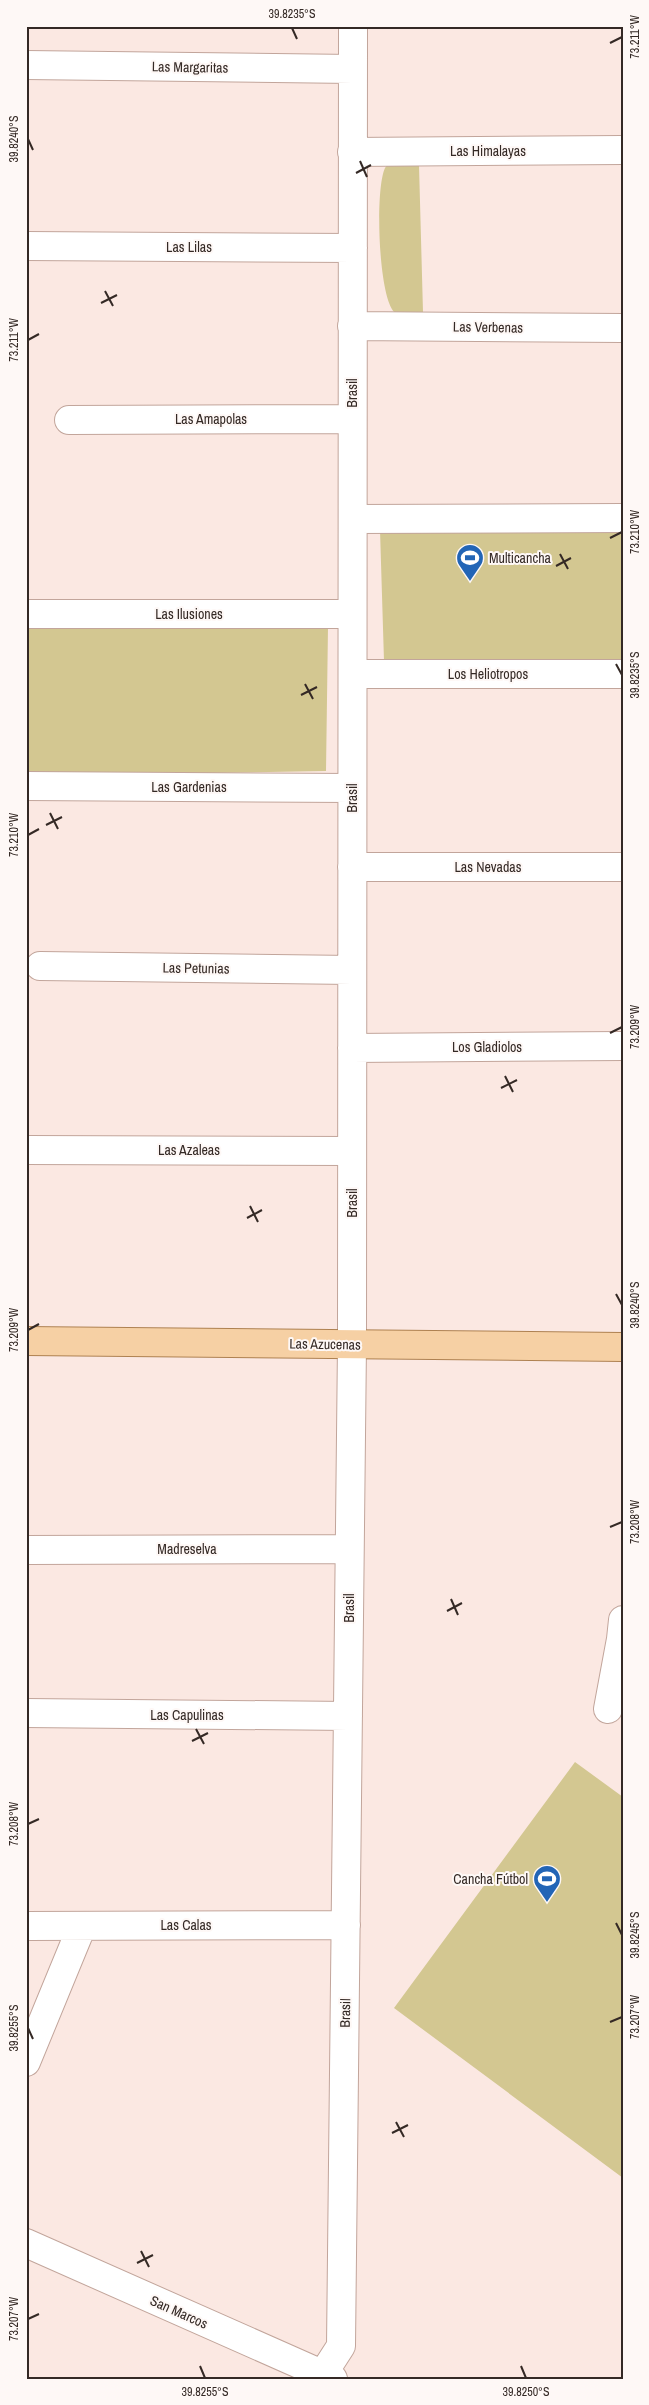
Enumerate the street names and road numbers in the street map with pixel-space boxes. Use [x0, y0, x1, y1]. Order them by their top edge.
street label: Las Margaritas [152, 57, 229, 77]
street label: Las Himalayas [450, 142, 526, 160]
street label: Las Lilas [166, 238, 212, 256]
street label: Las Verbenas [453, 317, 524, 337]
street label: Brasil [343, 378, 361, 408]
street label: Las Amapolas [175, 410, 247, 428]
street label: Las Ilusiones [155, 605, 223, 623]
street label: Los Heliotropos [448, 665, 528, 683]
street label: Las Gardenias [151, 778, 227, 796]
street label: Brasil [343, 783, 361, 813]
street label: Las Nevadas [454, 858, 522, 876]
street label: Las Petunias [162, 958, 230, 978]
street label: Los Gladiolos [452, 1038, 522, 1056]
street label: Las Azaleas [158, 1141, 220, 1159]
street label: Brasil [343, 1188, 361, 1218]
street label: Las Azucenas [289, 1334, 361, 1354]
street label: Madreselva [157, 1540, 217, 1558]
street label: Brasil [340, 1593, 358, 1623]
street label: Las Capulinas [150, 1706, 224, 1724]
street label: Las Calas [160, 1916, 212, 1934]
street label: Brasil [336, 1998, 354, 2028]
street label: San Marcos [147, 2291, 211, 2333]

